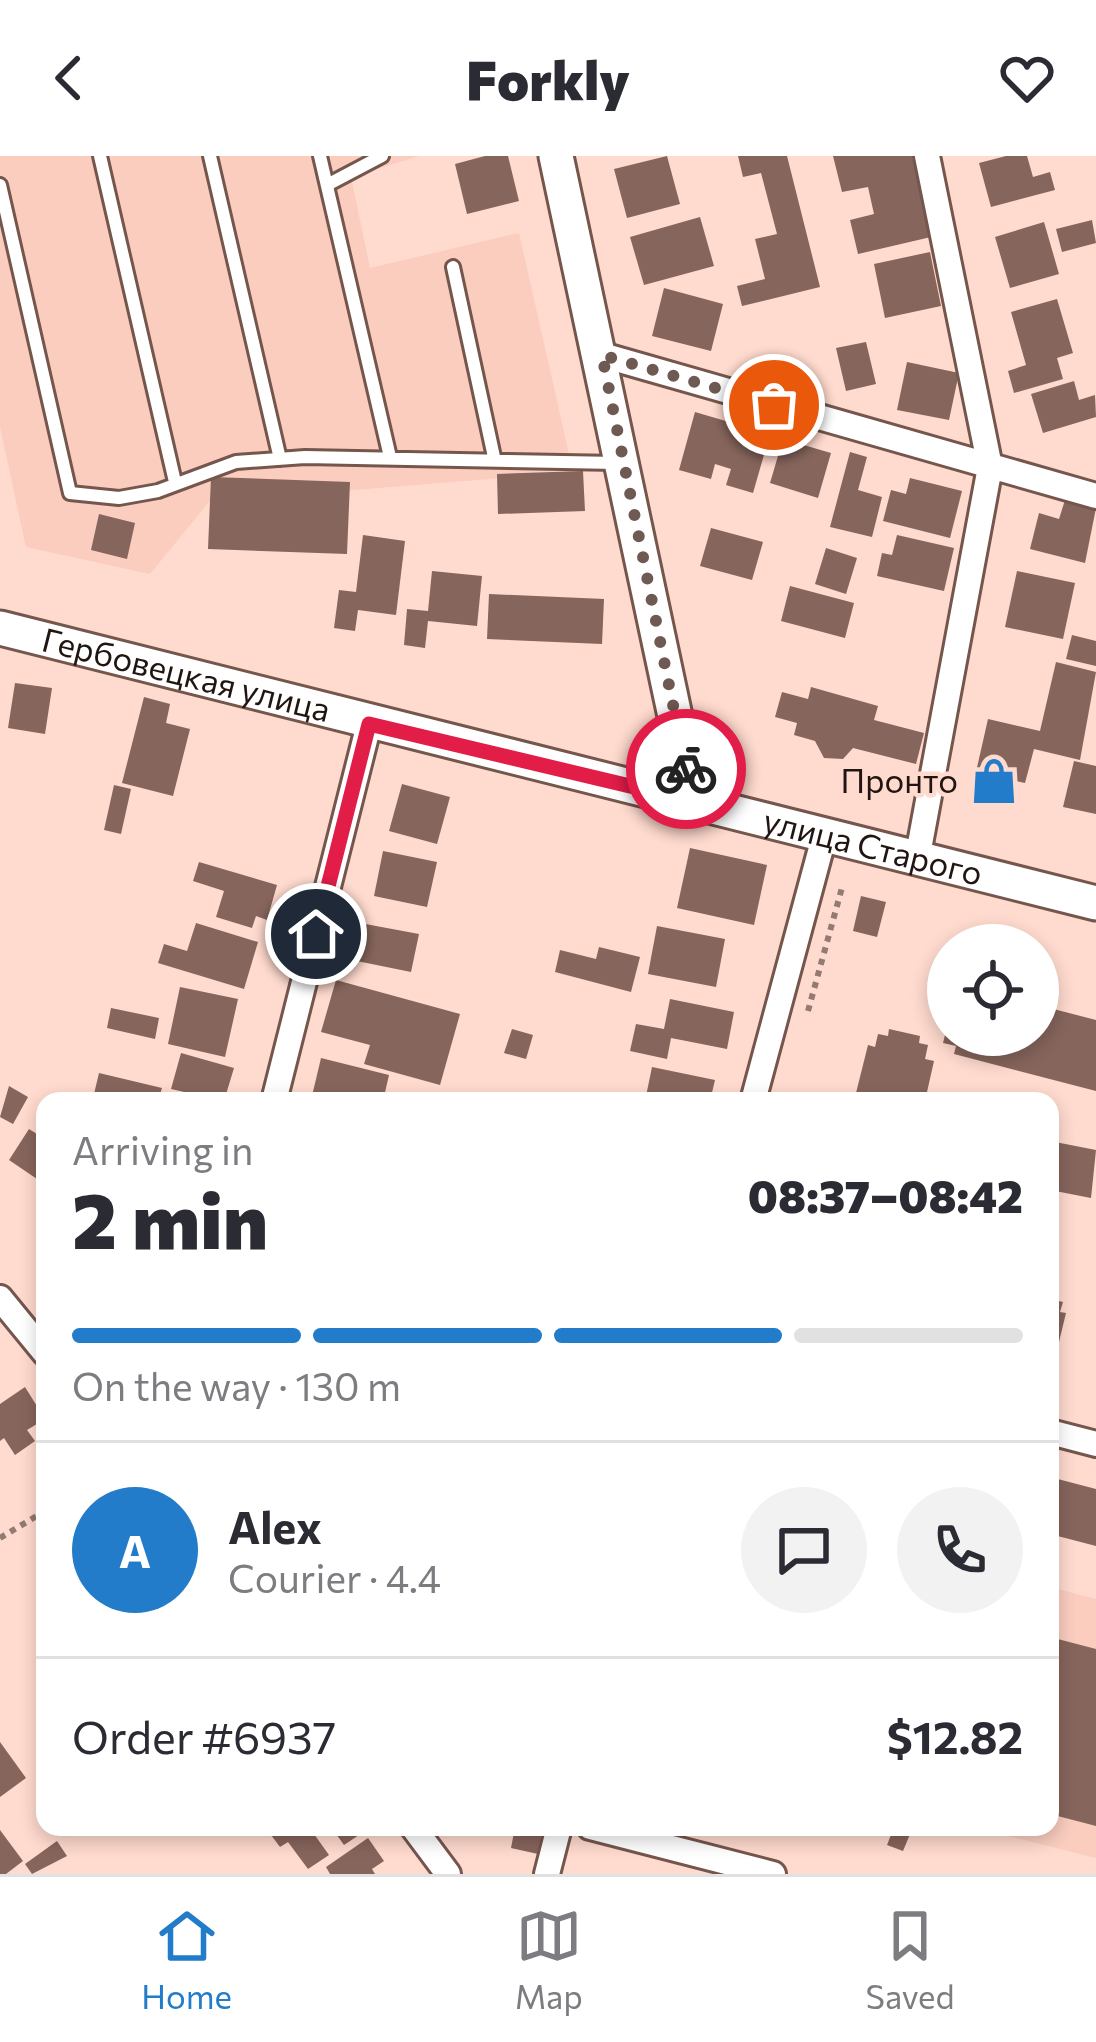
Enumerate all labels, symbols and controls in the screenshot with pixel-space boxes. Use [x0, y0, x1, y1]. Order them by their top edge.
icon: back [36, 45, 102, 111]
text: Forkly [466, 45, 630, 111]
icon: heart [994, 45, 1060, 111]
pin [723, 354, 825, 456]
icon: bag [741, 372, 807, 438]
street label: Гербовецкая улица [38, 617, 335, 729]
courier [626, 709, 746, 829]
icon: bike [653, 736, 719, 802]
shop icon: Пронто [969, 756, 1019, 806]
place label: Пронто [841, 759, 958, 800]
street label: улица Старого [759, 798, 987, 893]
pin [265, 883, 367, 985]
icon: home [283, 901, 349, 967]
map controls [927, 924, 1059, 1056]
button: locate [927, 924, 1059, 1056]
text: Arriving in [72, 1125, 253, 1173]
text: 08:37–08:42 [748, 1167, 1023, 1222]
text: 2 min [72, 1170, 268, 1265]
text: On the way · 130 m [72, 1361, 401, 1409]
button: chat [741, 1487, 867, 1613]
button: phone [897, 1487, 1023, 1613]
text: Alex [228, 1498, 322, 1553]
text: A [119, 1522, 151, 1577]
text: Courier · 4.4 [228, 1553, 441, 1601]
text: Order #6937 [72, 1708, 336, 1763]
text: $12.82 [887, 1708, 1023, 1763]
tab: Home [141, 1903, 232, 2016]
tab: Map [515, 1903, 583, 2016]
tab: Saved [866, 1903, 955, 2016]

